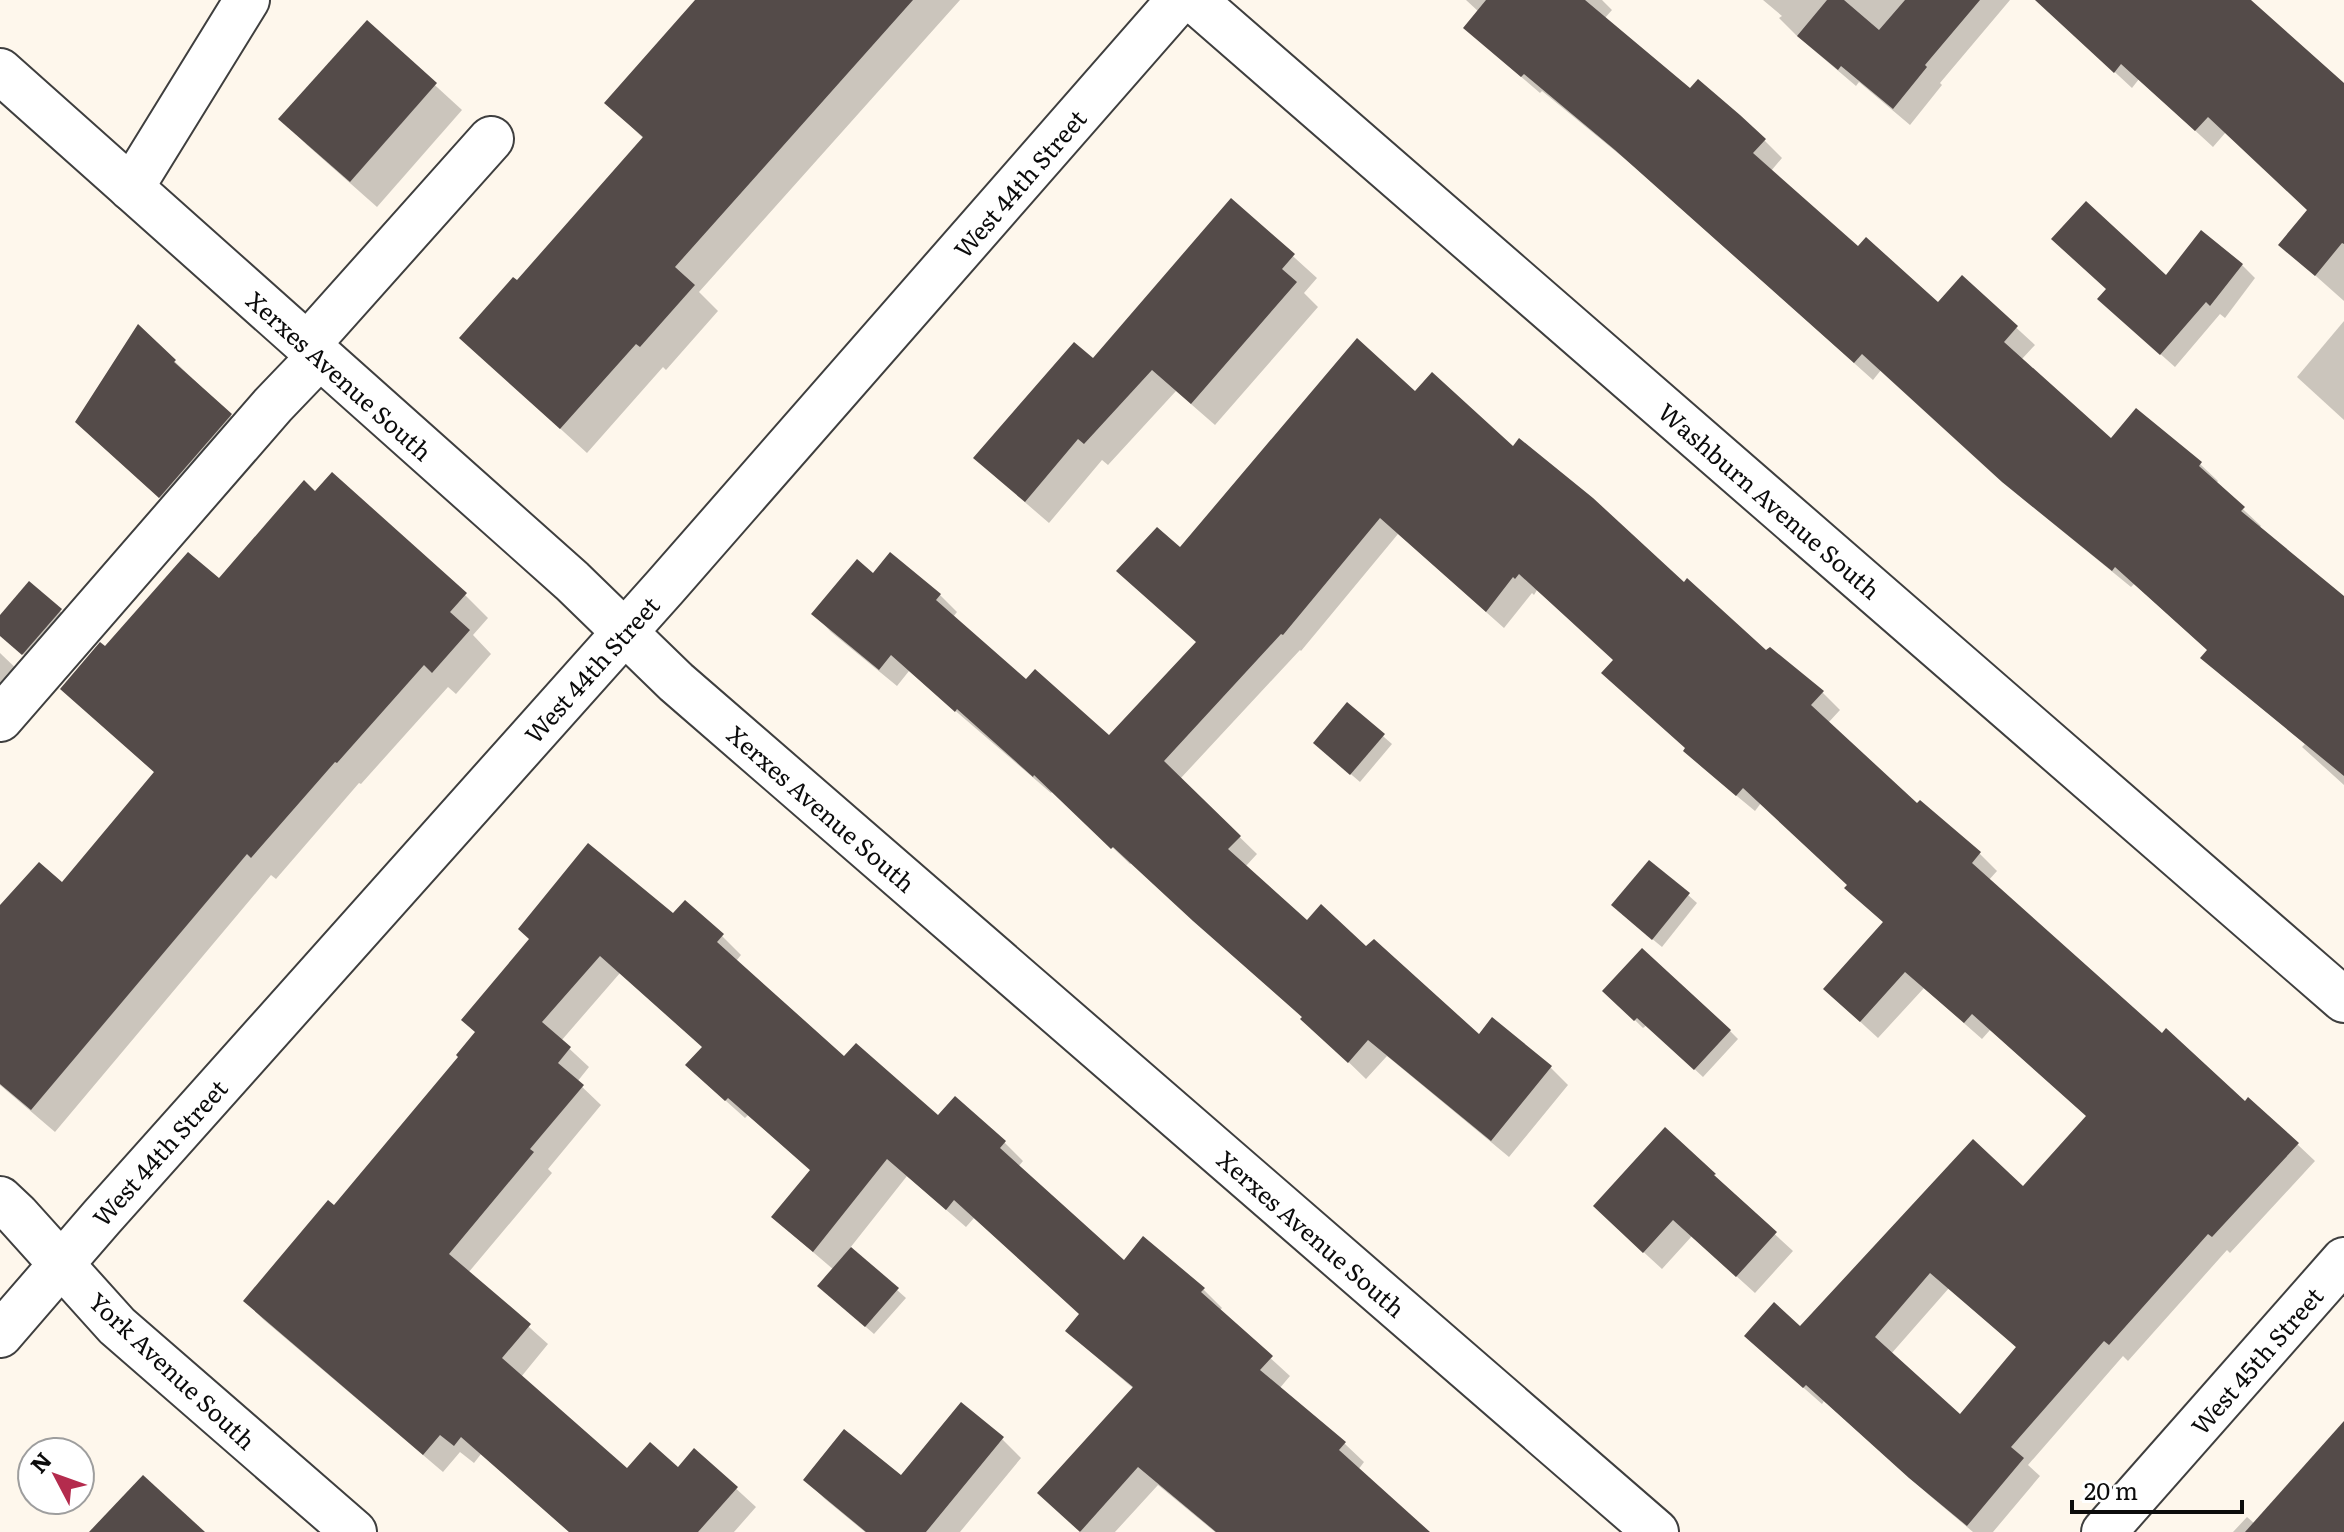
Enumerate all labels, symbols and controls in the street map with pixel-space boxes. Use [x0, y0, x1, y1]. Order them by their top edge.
street label: West 44th Street [945, 101, 1094, 265]
street label: Xerxes Avenue South [240, 282, 441, 468]
street label: Washburn Avenue South [1651, 394, 1889, 606]
street label: West 44th Street [516, 588, 667, 750]
street label: Xerxes Avenue South [720, 716, 924, 900]
street label: West 44th Street [84, 1071, 235, 1233]
street label: Xerxes Avenue South [1210, 1141, 1414, 1325]
street label: West 45th Street [2182, 1278, 2330, 1442]
street label: York Avenue South [82, 1283, 264, 1457]
north arrow [16, 1436, 96, 1516]
text: N [21, 1444, 58, 1480]
scale bar [2072, 1464, 2242, 1514]
text: 20 m [2084, 1472, 2138, 1507]

